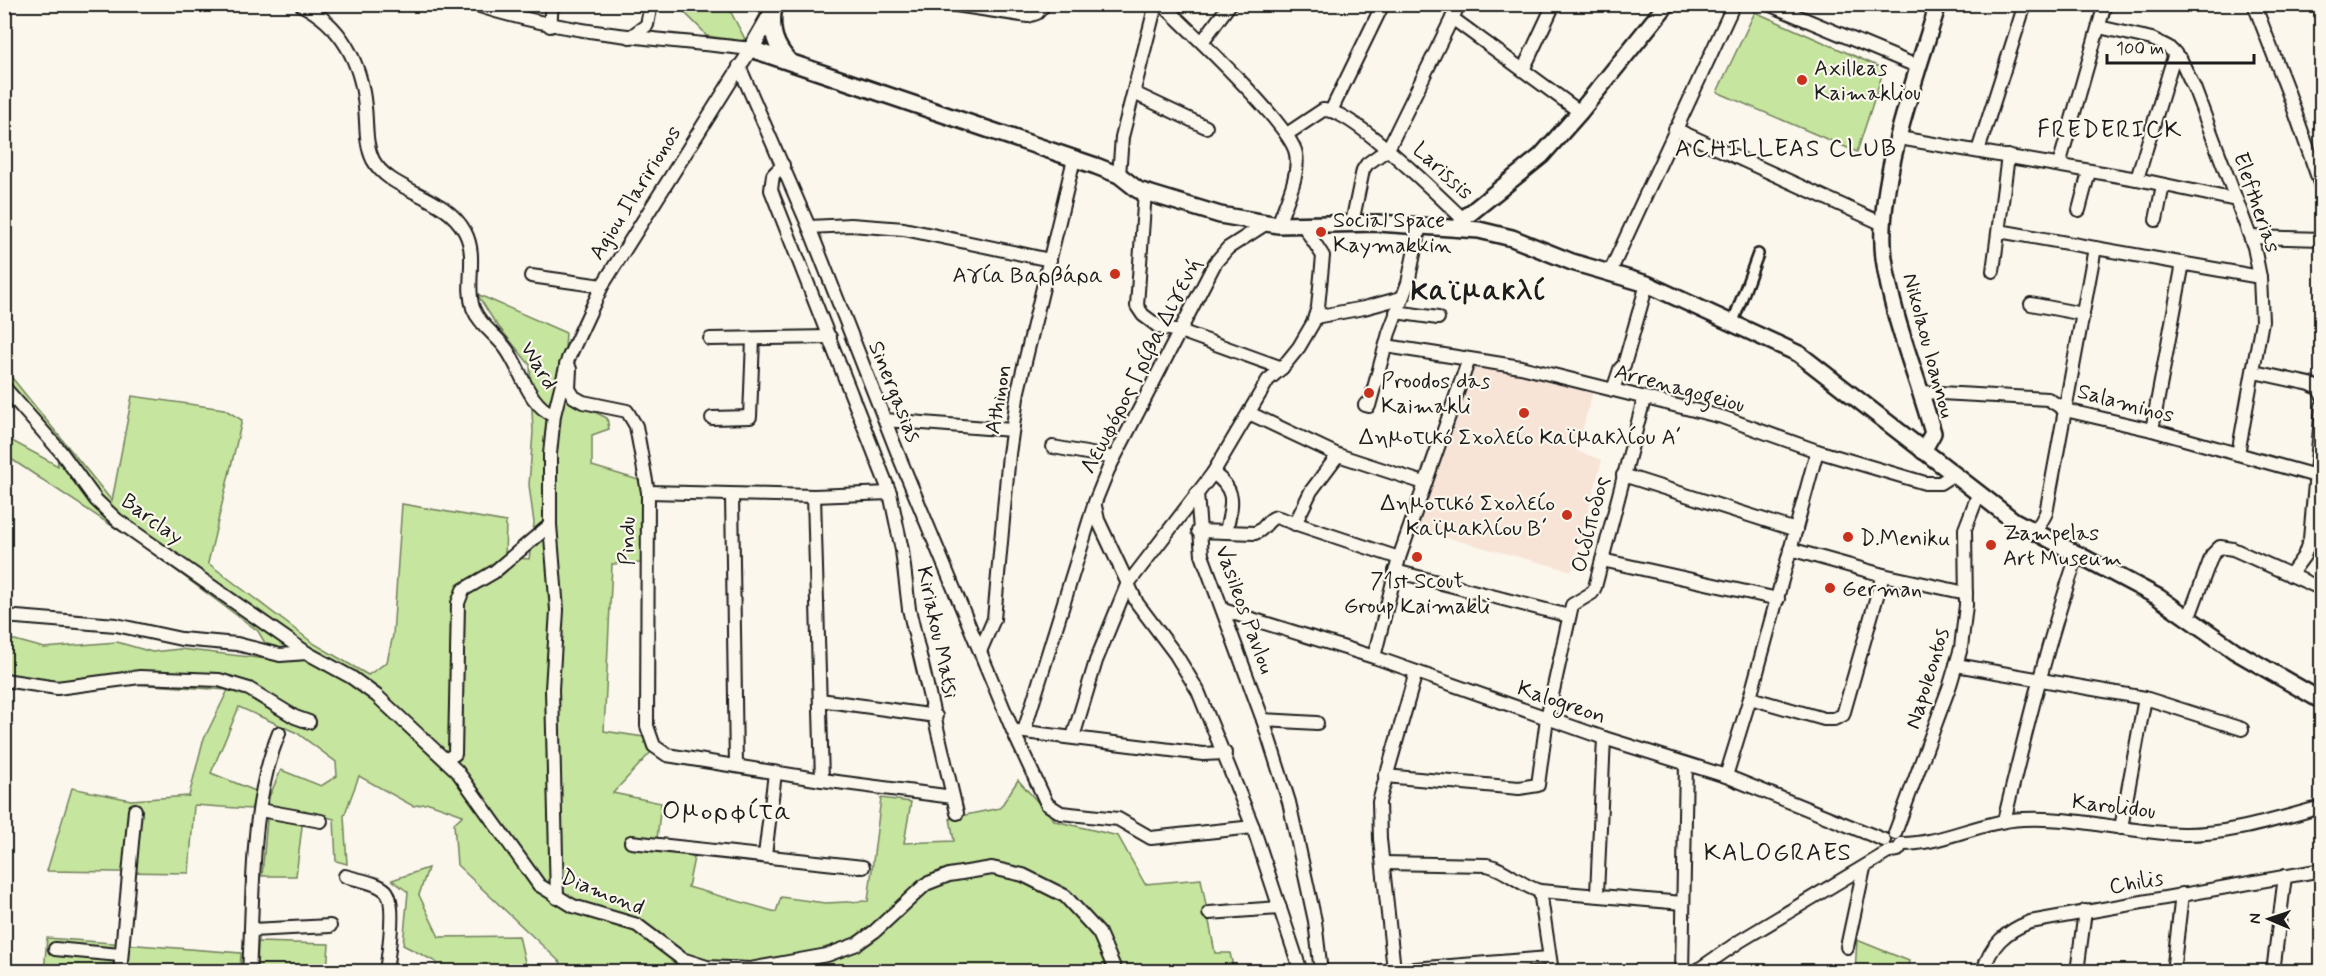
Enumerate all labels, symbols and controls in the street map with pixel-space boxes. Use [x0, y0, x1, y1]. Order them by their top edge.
scale bar [2107, 27, 2254, 65]
text: 100 m [2116, 37, 2164, 61]
place label: Axilleas Kaimakliou [1814, 55, 1921, 108]
marker: Axilleas Kaimakliou [1795, 73, 1809, 87]
district label: FREDERICK [2037, 115, 2183, 146]
street label: Agiou Ilaririonos [583, 121, 689, 266]
district label: ACHILLEAS CLUB [1675, 134, 1897, 165]
street label: Larissis [1406, 136, 1479, 207]
street label: Eleftherias [2226, 149, 2286, 257]
place label: Social Space Kaymakkin [1333, 207, 1451, 260]
marker: Social Space Kaymakkin [1314, 225, 1328, 239]
street label: Λεωφόρος Γρίβα Διγενή [1075, 253, 1209, 479]
place label: Αγία Βαρβάρα [953, 262, 1103, 290]
marker: Αγία Βαρβάρα [1108, 267, 1122, 281]
street label: Nikolaou Ioannou [1895, 270, 1961, 421]
district label: Καϊμακλί [1411, 274, 1545, 311]
street label: Ward [513, 337, 564, 395]
street label: Sinergasias [860, 337, 927, 447]
street label: Arrenagogeiou [1610, 358, 1748, 423]
street label: Athinon [979, 362, 1019, 436]
place label: Proodos das Kaimakli [1381, 368, 1491, 421]
street label: Salaminos [2074, 378, 2177, 430]
marker: Proodos das Kaimakli [1362, 386, 1376, 400]
marker: Δημοτικό Σχολείο Καϊμακλίου Α΄ [1517, 406, 1531, 420]
place label: Δημοτικό Σχολείο Καϊμακλίου Α΄ [1359, 424, 1689, 452]
street label: Οιδίποδος [1565, 473, 1616, 576]
street label: Barclay [115, 488, 189, 552]
place label: Δημοτικό Σχολείο Καϊμακλίου Β΄ [1380, 490, 1555, 543]
marker: Δημοτικό Σχολείο Καϊμακλίου Β΄ [1560, 508, 1574, 522]
street label: Pindu [614, 516, 642, 566]
place label: Zampelas Art Museum [2003, 520, 2122, 573]
place label: D.Meniku [1860, 525, 1950, 553]
marker: D.Meniku [1841, 530, 1855, 544]
marker: Zampelas Art Museum [1984, 538, 1998, 552]
street label: Vasileos Pavlou [1208, 542, 1280, 678]
marker: 71st Scout Group Kaimakli [1410, 550, 1424, 564]
street label: Kiriakou Matsi [909, 564, 965, 701]
place label: 71st Scout Group Kaimakli [1344, 568, 1490, 621]
place label: German [1842, 576, 1922, 604]
marker: German [1823, 581, 1837, 595]
street label: Napoleontos [1899, 624, 1957, 733]
street label: Kalogreon [1512, 675, 1609, 734]
street label: Karolidou [2070, 788, 2157, 826]
district label: Ομορφίτα [662, 795, 792, 829]
district label: KALOGRAES [1704, 838, 1852, 869]
street label: Diamond [556, 863, 648, 922]
street label: Chilis [2107, 864, 2166, 902]
north arrow [2239, 889, 2299, 949]
text: N [2245, 913, 2266, 924]

